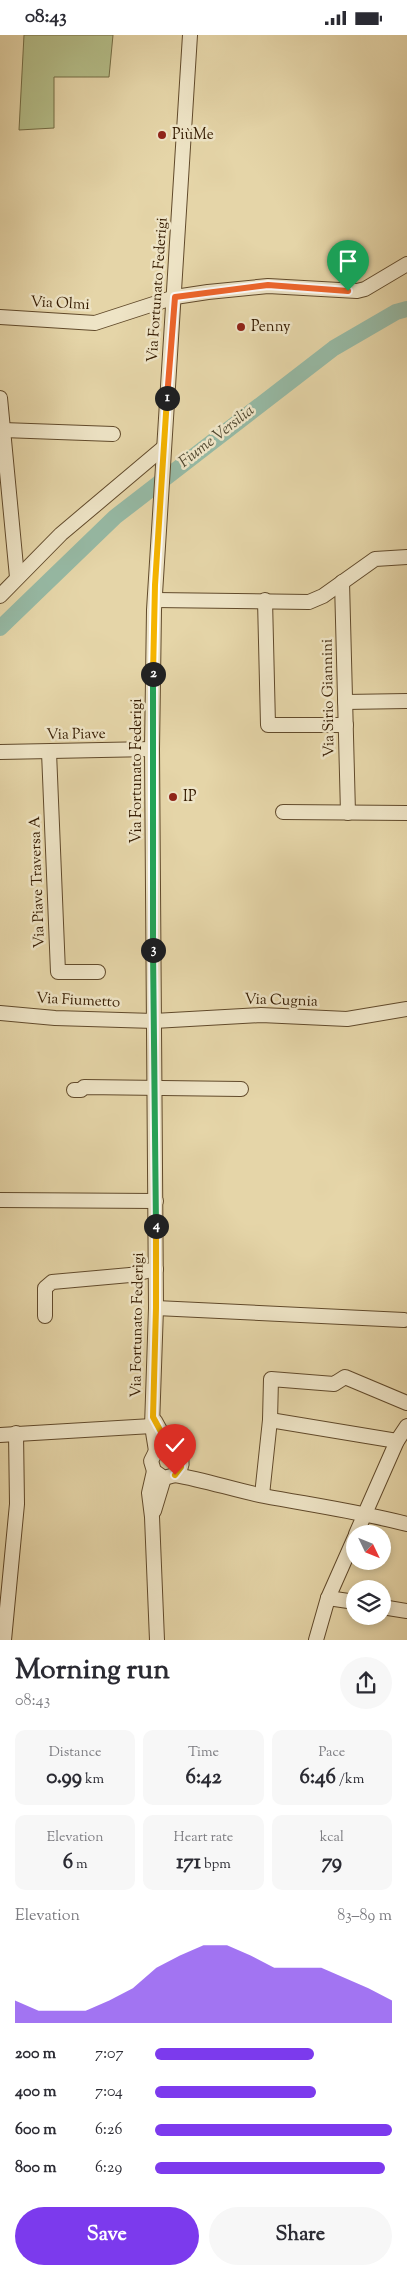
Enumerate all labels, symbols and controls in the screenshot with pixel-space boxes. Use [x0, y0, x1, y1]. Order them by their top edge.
text: 08:43 [25, 4, 67, 31]
place label: PiùMe [172, 125, 214, 146]
marker: PiùMe [156, 129, 168, 141]
street label: Via Fortunato Federigi [142, 217, 174, 363]
pin [327, 240, 369, 291]
icon: arrive [334, 247, 362, 275]
street label: Via Olmi [30, 292, 90, 316]
place label: Penny [251, 317, 291, 338]
marker: Penny [235, 321, 247, 333]
pin: 1 [154, 385, 180, 411]
text: 1 [165, 388, 170, 408]
water label: Fiume Versilia [174, 400, 260, 474]
street label: Via Sirio Giannini [317, 639, 341, 757]
pin: 2 [140, 661, 166, 687]
text: 2 [150, 664, 157, 684]
street label: Via Fortunato Federigi [127, 698, 148, 844]
street label: Via Piave [46, 724, 106, 746]
place label: IP [183, 787, 197, 808]
marker: IP [167, 791, 179, 803]
street label: Via Piave Traversa A [25, 816, 51, 948]
pin: 3 [140, 937, 166, 963]
text: 3 [151, 940, 156, 960]
street label: Via Fiumetto [35, 988, 121, 1014]
street label: Via Cugnia [244, 989, 318, 1013]
pin: 4 [144, 1213, 168, 1239]
text: 4 [153, 1216, 160, 1236]
street label: Via Fortunato Federigi [126, 1252, 150, 1398]
pin [154, 1424, 196, 1475]
icon: check [161, 1431, 189, 1459]
north arrow [346, 1525, 391, 1570]
map controls [346, 1525, 391, 1625]
button: layers [346, 1580, 391, 1625]
text: Morning run [15, 1651, 170, 1691]
button: share [340, 1657, 392, 1709]
text: 08:43 [15, 1690, 50, 1713]
text: Distance [49, 1743, 102, 1763]
text: Time [188, 1743, 219, 1763]
text: Pace [318, 1743, 345, 1763]
text: 0.99 [46, 1763, 82, 1793]
text: 6:42 [185, 1763, 222, 1793]
text: 6:46 [299, 1763, 336, 1793]
text: km [82, 1770, 104, 1790]
text: /km [336, 1770, 364, 1790]
text: Elevation [47, 1828, 104, 1848]
text: Heart rate [174, 1828, 233, 1848]
text: kcal [320, 1828, 344, 1848]
text: 6 [63, 1848, 73, 1878]
text: 171 [176, 1848, 201, 1878]
text: 79 [322, 1848, 342, 1878]
text: m [73, 1855, 88, 1875]
text: bpm [201, 1855, 231, 1875]
text: Elevation [15, 1905, 80, 1928]
text: 83–89 m [337, 1905, 392, 1928]
text: 200 m [15, 2043, 56, 2066]
text: 7:07 [95, 2043, 124, 2066]
text: 400 m [15, 2081, 57, 2104]
text: 7:04 [95, 2081, 123, 2104]
text: 600 m [15, 2119, 57, 2142]
text: 6:26 [95, 2119, 122, 2142]
text: 800 m [15, 2157, 57, 2180]
text: 6:29 [95, 2157, 122, 2180]
button: Save [15, 2207, 199, 2265]
button: Share [209, 2207, 392, 2265]

